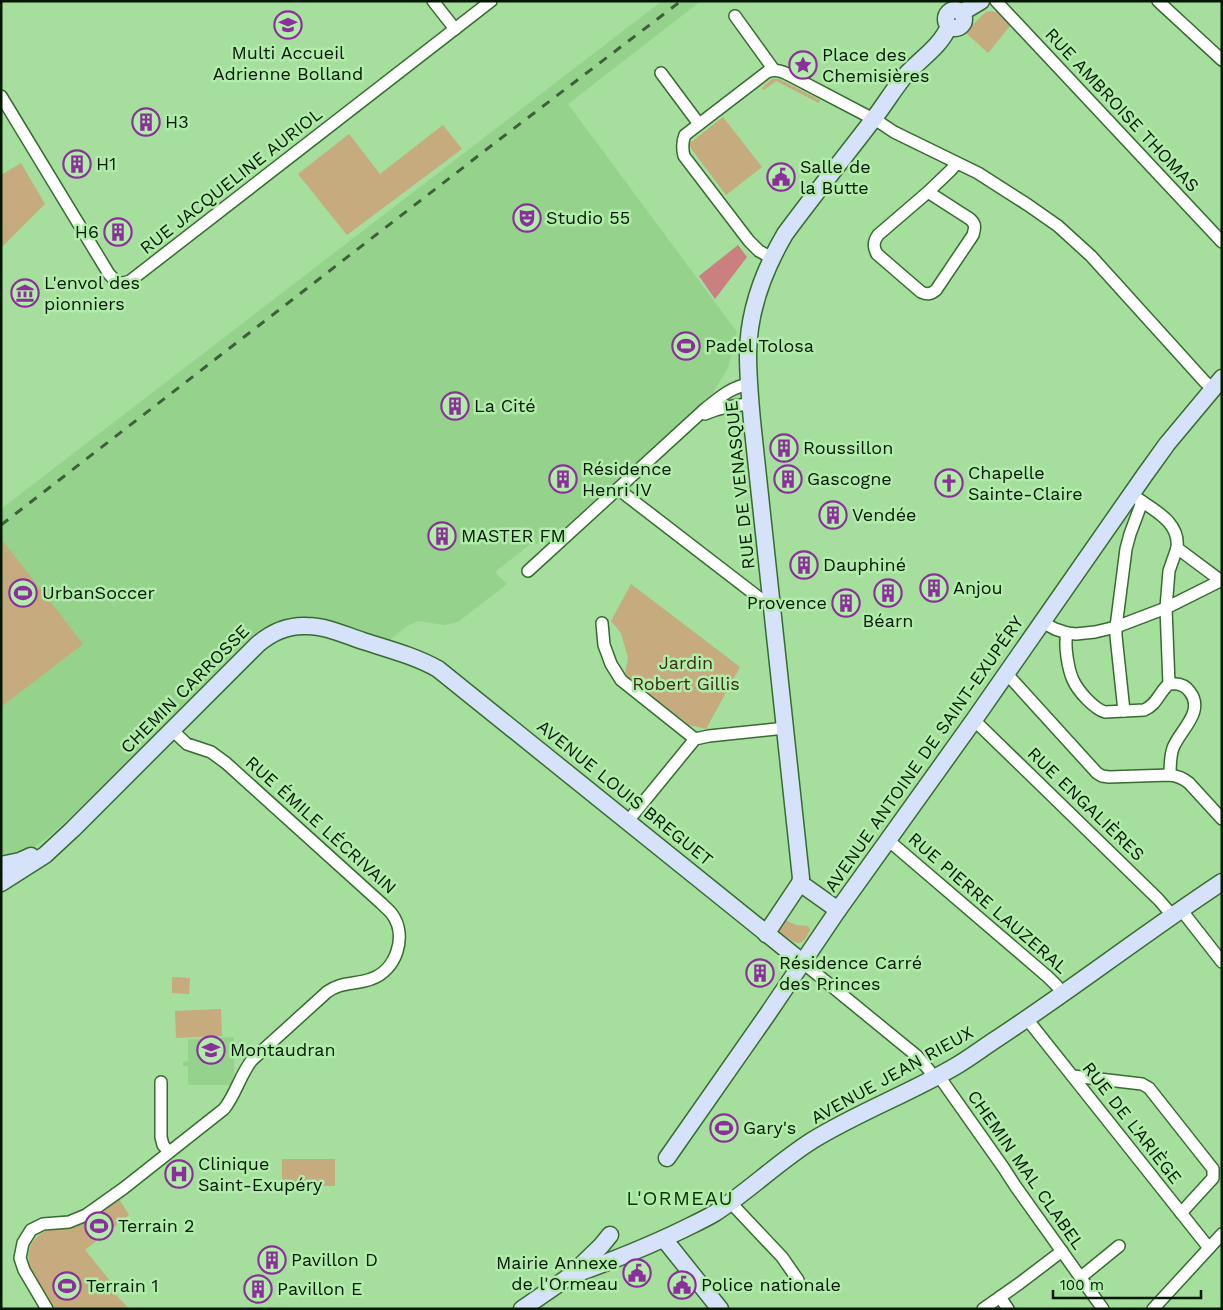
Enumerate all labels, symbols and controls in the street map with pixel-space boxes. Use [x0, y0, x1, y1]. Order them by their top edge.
school or university icon: Multi Accueil Adrienne Bolland [273, 10, 303, 40]
street label: RUE AMBROISE THOMAS [1041, 23, 1204, 196]
place label: Multi Accueil Adrienne Bolland [213, 42, 363, 84]
place label: Place des Chemisières [822, 44, 929, 86]
place icon: Place des Chemisières [788, 50, 818, 80]
street label: RUE JACQUELINE AURIOL [136, 103, 326, 258]
building icon: H3 [131, 107, 161, 137]
place label: H3 [165, 111, 189, 132]
building icon: H1 [62, 149, 92, 179]
place label: H1 [96, 153, 116, 174]
place label: Salle de la Butte [800, 156, 871, 198]
public building icon: Salle de la Butte [766, 162, 796, 192]
theatre icon: Studio 55 [512, 203, 542, 233]
place label: Studio 55 [546, 207, 630, 228]
building icon: H6 [103, 217, 133, 247]
place label: H6 [75, 221, 99, 242]
place label: L'envol des pionniers [44, 272, 140, 314]
museum icon: L'envol des pionniers [10, 278, 40, 308]
sports icon: Padel Tolosa [671, 331, 701, 361]
place label: Padel Tolosa [705, 335, 814, 356]
building icon: La Cité [440, 391, 470, 421]
place label: La Cité [474, 395, 536, 416]
street label: RUE DE VENASQUE [720, 400, 759, 571]
building icon: Roussillon [769, 433, 799, 463]
place label: Roussillon [803, 437, 893, 458]
place label: Résidence Henri IV [582, 458, 672, 500]
place label: Chapelle Sainte-Claire [968, 462, 1083, 504]
building icon: Résidence Henri IV [548, 464, 578, 494]
building icon: Gascogne [773, 464, 803, 494]
place label: Gascogne [807, 468, 892, 489]
church icon: Chapelle Sainte-Claire [934, 468, 964, 498]
building icon: Vendée [818, 500, 848, 530]
place label: Vendée [852, 504, 916, 525]
building icon: MASTER FM [427, 521, 457, 551]
place label: MASTER FM [461, 525, 566, 546]
building icon: Dauphiné [789, 550, 819, 580]
place label: Dauphiné [823, 554, 906, 575]
building icon: Anjou [919, 573, 949, 603]
place label: Anjou [953, 577, 1003, 598]
sports icon: UrbanSoccer [8, 578, 38, 608]
building icon: Béarn [873, 578, 903, 608]
place label: UrbanSoccer [42, 582, 155, 603]
building icon: Provence [831, 588, 861, 618]
place label: Provence [747, 592, 827, 613]
place label: Béarn [863, 610, 913, 631]
street label: AVENUE ANTOINE DE SAINT-EXUPÉRY [820, 611, 1028, 896]
street label: CHEMIN CARROSSE [116, 620, 253, 757]
park label: Jardin Robert Gillis [632, 652, 740, 694]
street label: AVENUE LOUIS BREGUET [533, 715, 718, 870]
street label: RUE ENGALIÈRES [1023, 742, 1149, 865]
street label: RUE ÉMILE LÉCRIVAIN [242, 751, 401, 898]
street label: RUE PIERRE LAUZERAL [904, 828, 1072, 978]
place label: Résidence Carré des Princes [779, 952, 922, 994]
building icon: Résidence Carré des Princes [745, 958, 775, 988]
street label: AVENUE JEAN RIEUX [807, 1021, 977, 1128]
school or university icon: Montaudran [196, 1035, 226, 1065]
place label: Montaudran [230, 1039, 336, 1060]
street label: RUE DE L'ARIÈGE [1078, 1058, 1186, 1188]
street label: CHEMIN MAL CLABEL [963, 1086, 1090, 1254]
sports icon: Gary's [709, 1113, 739, 1143]
place label: Gary's [743, 1117, 796, 1138]
place label: Clinique Saint-Exupéry [198, 1153, 323, 1195]
hospital icon: Clinique Saint-Exupéry [164, 1159, 194, 1189]
district label: L'ORMEAU [626, 1186, 734, 1210]
sports icon: Terrain 2 [84, 1211, 114, 1241]
place label: Terrain 2 [118, 1215, 194, 1236]
building icon: Pavillon D [257, 1245, 287, 1275]
place label: Pavillon D [291, 1249, 378, 1270]
place label: Mairie Annexe de l'Ormeau [496, 1252, 618, 1294]
public building icon: Mairie Annexe de l'Ormeau [622, 1258, 652, 1288]
scale bar [1053, 1268, 1200, 1300]
public building icon: Police nationale [667, 1270, 697, 1300]
sports icon: Terrain 1 [52, 1271, 82, 1301]
building icon: Pavillon E [243, 1274, 273, 1304]
place label: Police nationale [701, 1274, 841, 1295]
place label: Terrain 1 [86, 1275, 159, 1296]
text: 100 m [1060, 1276, 1104, 1294]
place label: Pavillon E [277, 1278, 363, 1299]

